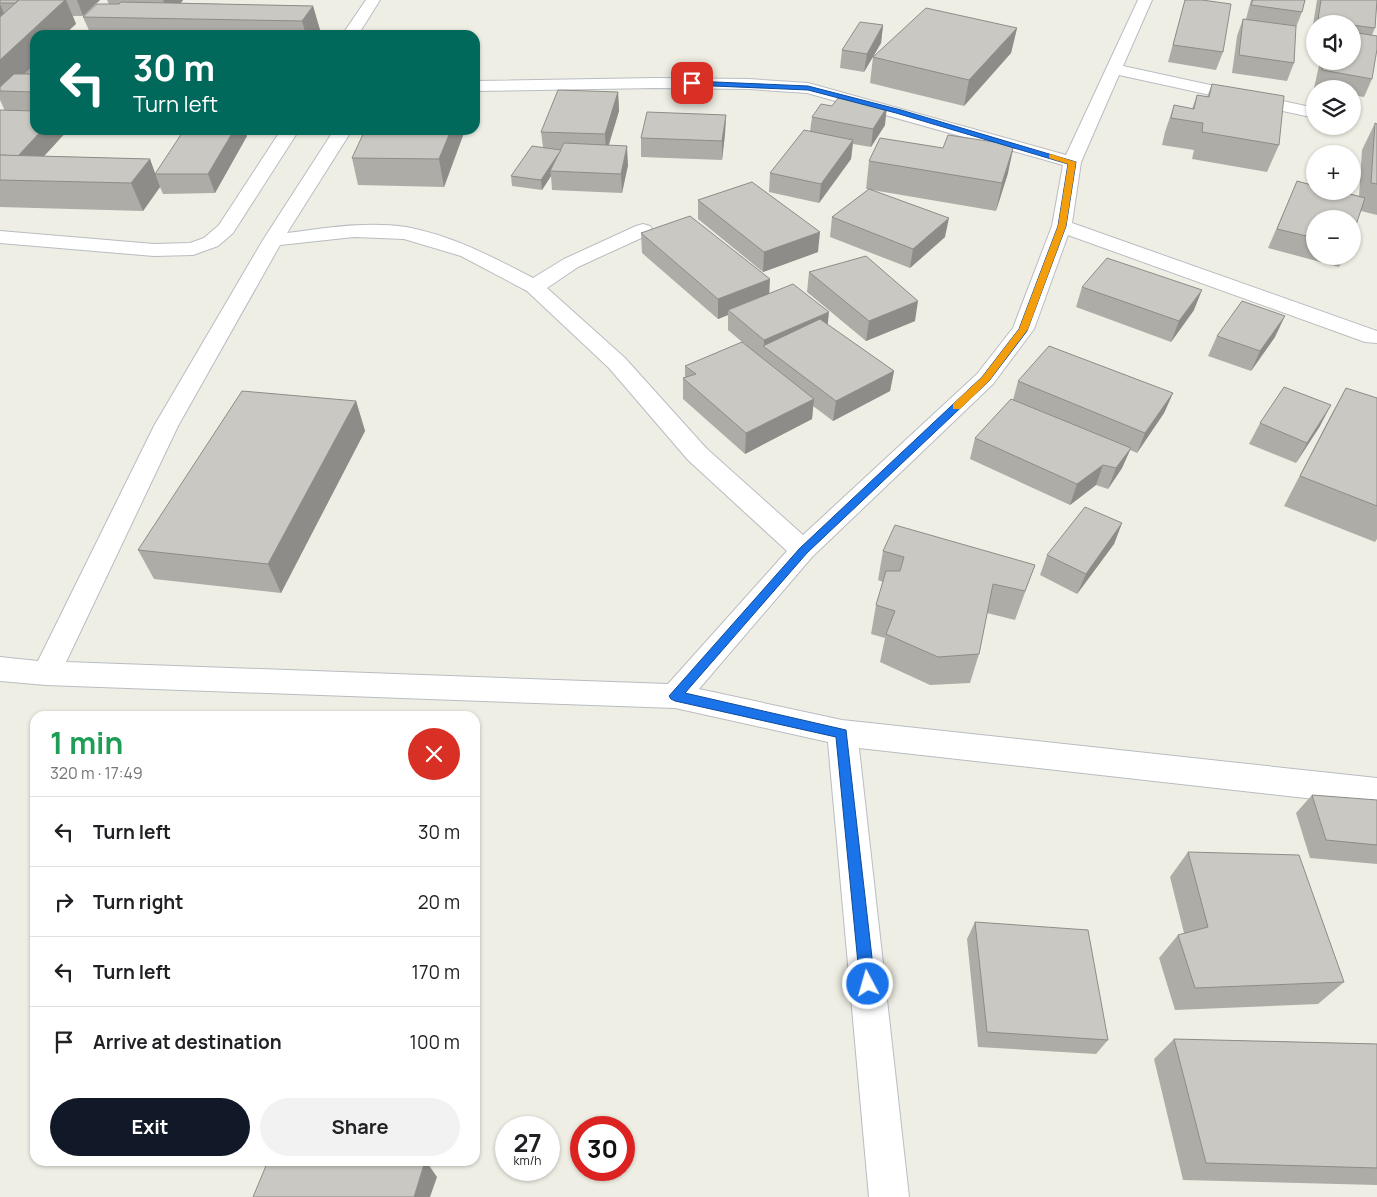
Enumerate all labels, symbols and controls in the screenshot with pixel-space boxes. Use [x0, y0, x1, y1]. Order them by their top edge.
map controls [1306, 15, 1361, 265]
button: sound [1306, 15, 1361, 70]
text: 30 m [133, 44, 215, 92]
icon: left [50, 50, 115, 115]
pin [671, 62, 713, 104]
icon: arrive [678, 69, 706, 97]
button: layers [1306, 80, 1361, 135]
text: Turn left [133, 89, 218, 119]
button: + [1306, 145, 1361, 200]
button: − [1306, 210, 1361, 265]
text: 1 min [50, 722, 123, 763]
button: close [408, 728, 460, 780]
text: 320 m · 17:49 [50, 762, 143, 784]
icon: left [50, 818, 78, 846]
text: Turn left [93, 819, 171, 845]
text: 30 m [418, 819, 460, 845]
icon: right [50, 888, 78, 916]
text: Turn right [93, 889, 183, 915]
text: 20 m [418, 889, 460, 915]
position arrow [841, 957, 893, 1009]
icon: left [50, 958, 78, 986]
text: Turn left [93, 959, 171, 985]
text: 170 m [412, 959, 460, 985]
icon: arrive [50, 1028, 78, 1056]
text: Arrive at destination [93, 1029, 282, 1055]
text: 100 m [409, 1029, 460, 1055]
button: Exit [50, 1098, 250, 1156]
button: Share [260, 1098, 460, 1156]
speed limit sign: 30 [570, 1116, 635, 1181]
text: 27 [513, 1125, 542, 1160]
text: km/h [514, 1152, 541, 1169]

